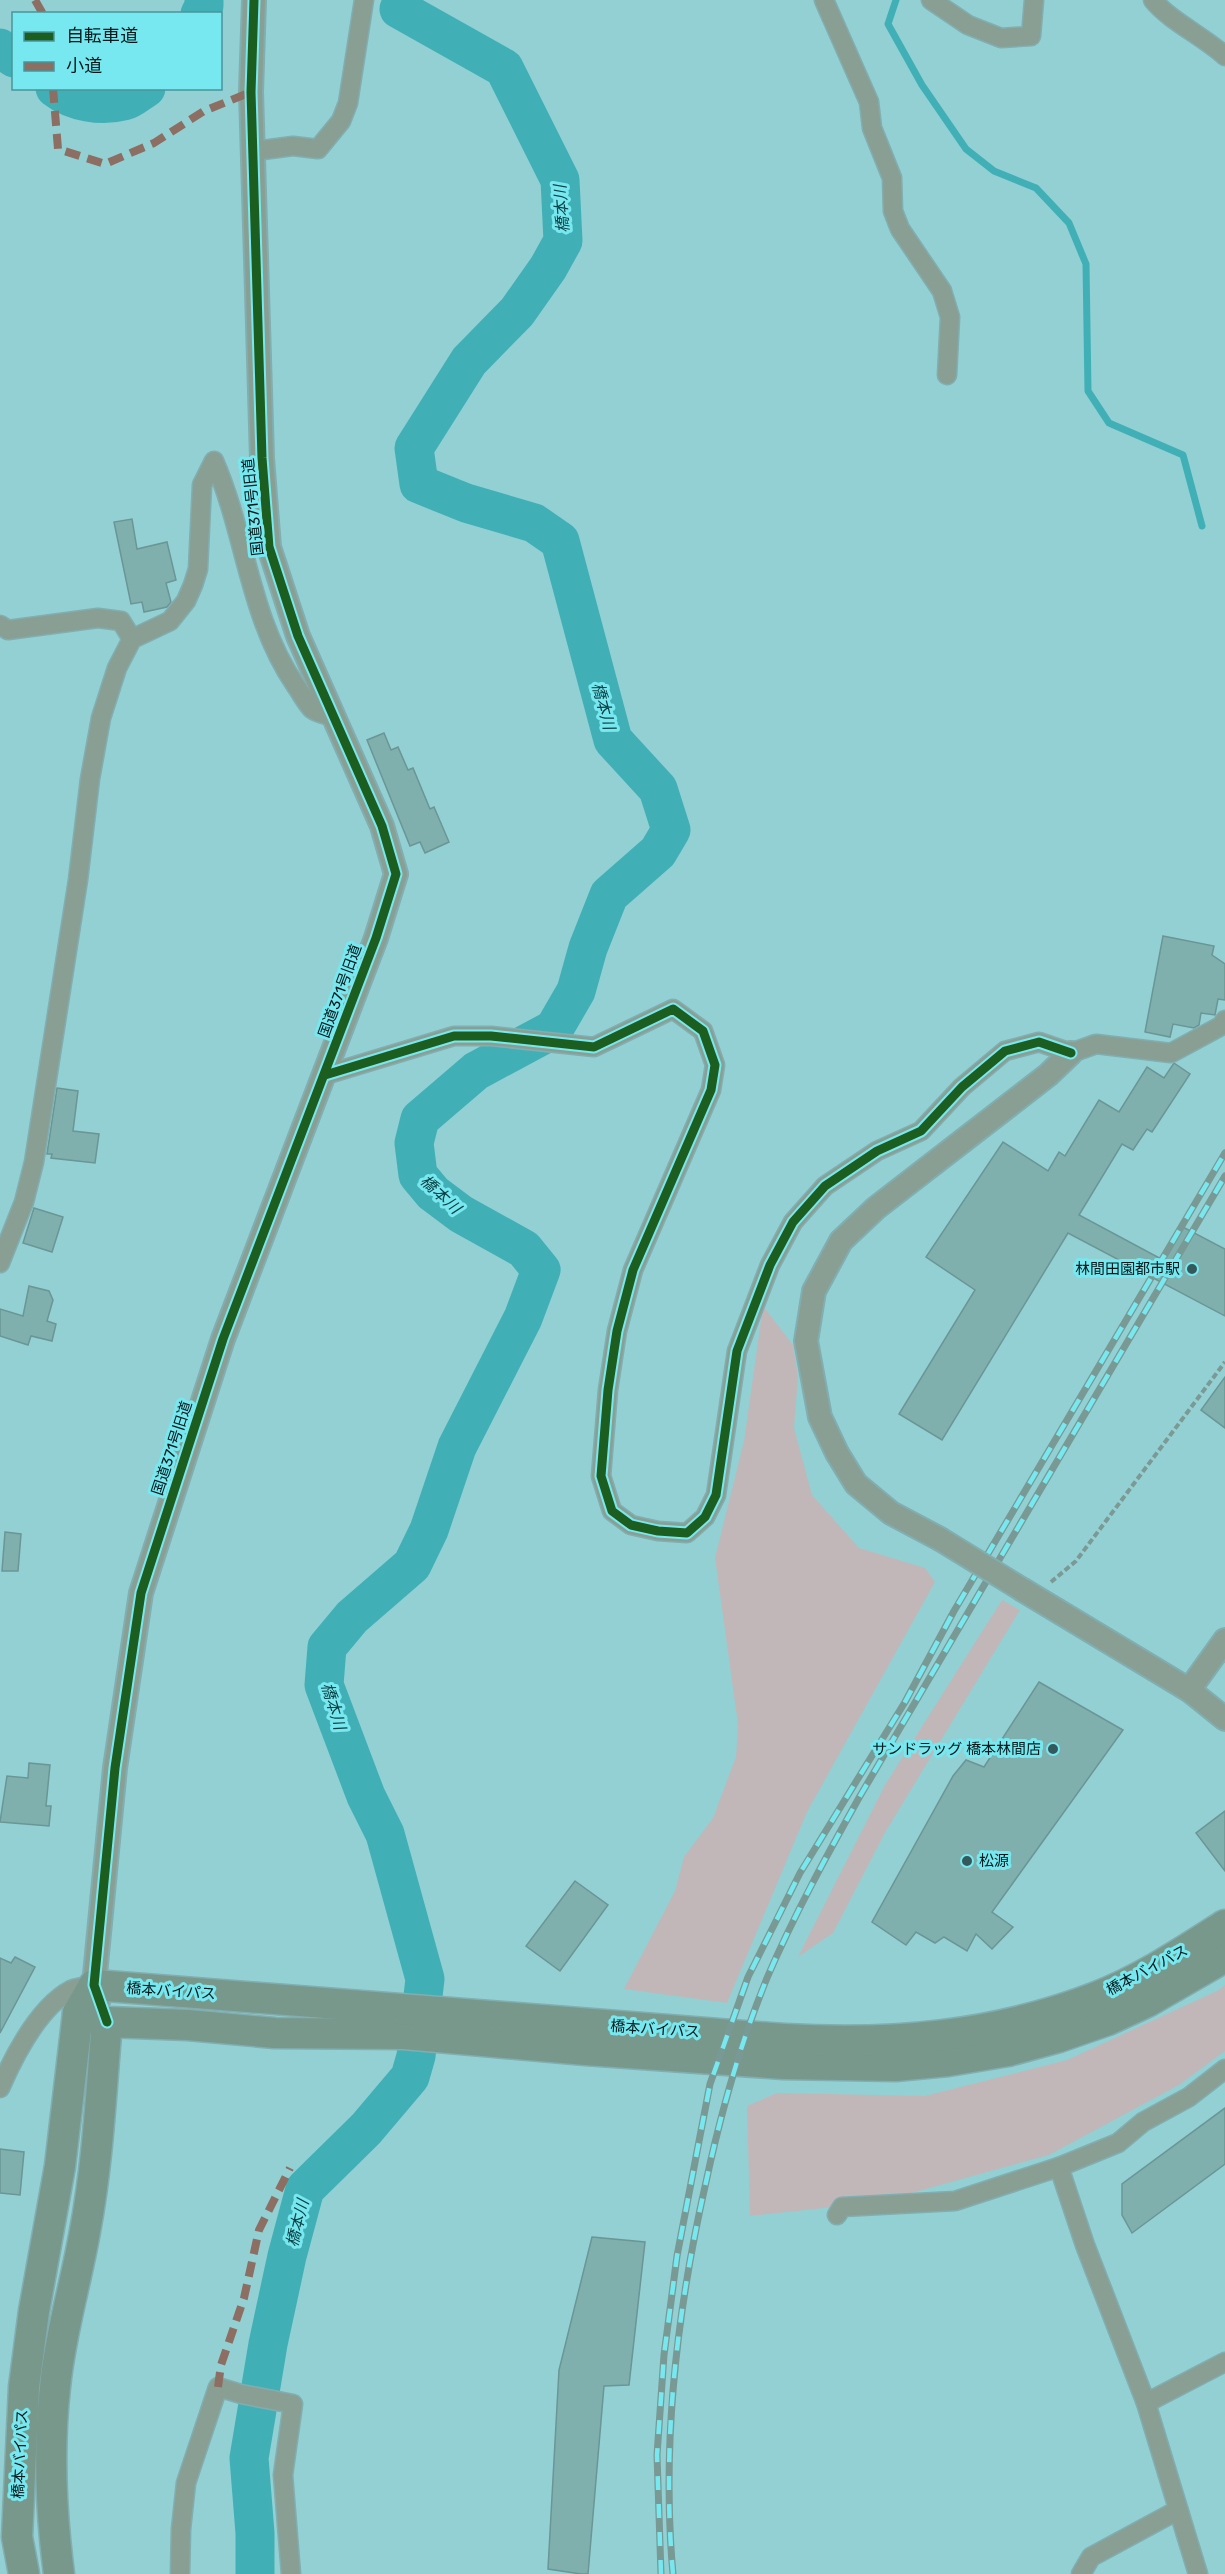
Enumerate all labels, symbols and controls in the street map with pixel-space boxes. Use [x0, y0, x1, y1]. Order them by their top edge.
legend [12, 12, 222, 90]
text: 自転車道 [66, 25, 138, 47]
text: 小道 [66, 55, 102, 77]
water label: 橋本川 [550, 182, 573, 234]
street label: 国道371号旧道 [239, 457, 267, 557]
water label: 橋本川 [588, 680, 619, 734]
street label: 国道371号旧道 [315, 942, 365, 1040]
water label: 橋本川 [417, 1171, 466, 1219]
place label: 林間田園都市駅 [1075, 1260, 1180, 1278]
marker: 林間田園都市駅 [1185, 1262, 1199, 1276]
street label: 国道371号旧道 [148, 1399, 196, 1497]
water label: 橋本川 [317, 1680, 350, 1734]
place label: サンドラッグ 橋本林間店 [872, 1740, 1041, 1758]
marker: サンドラッグ 橋本林間店 [1046, 1742, 1060, 1756]
place label: 松源 [979, 1852, 1009, 1870]
marker: 松源 [960, 1854, 974, 1868]
street label: 橋本バイパス [1103, 1941, 1191, 1999]
street label: 橋本バイパス [126, 1979, 216, 2003]
street label: 橋本バイパス [610, 2017, 700, 2041]
water label: 橋本川 [282, 2196, 313, 2249]
street label: 橋本バイパス [9, 2409, 31, 2499]

